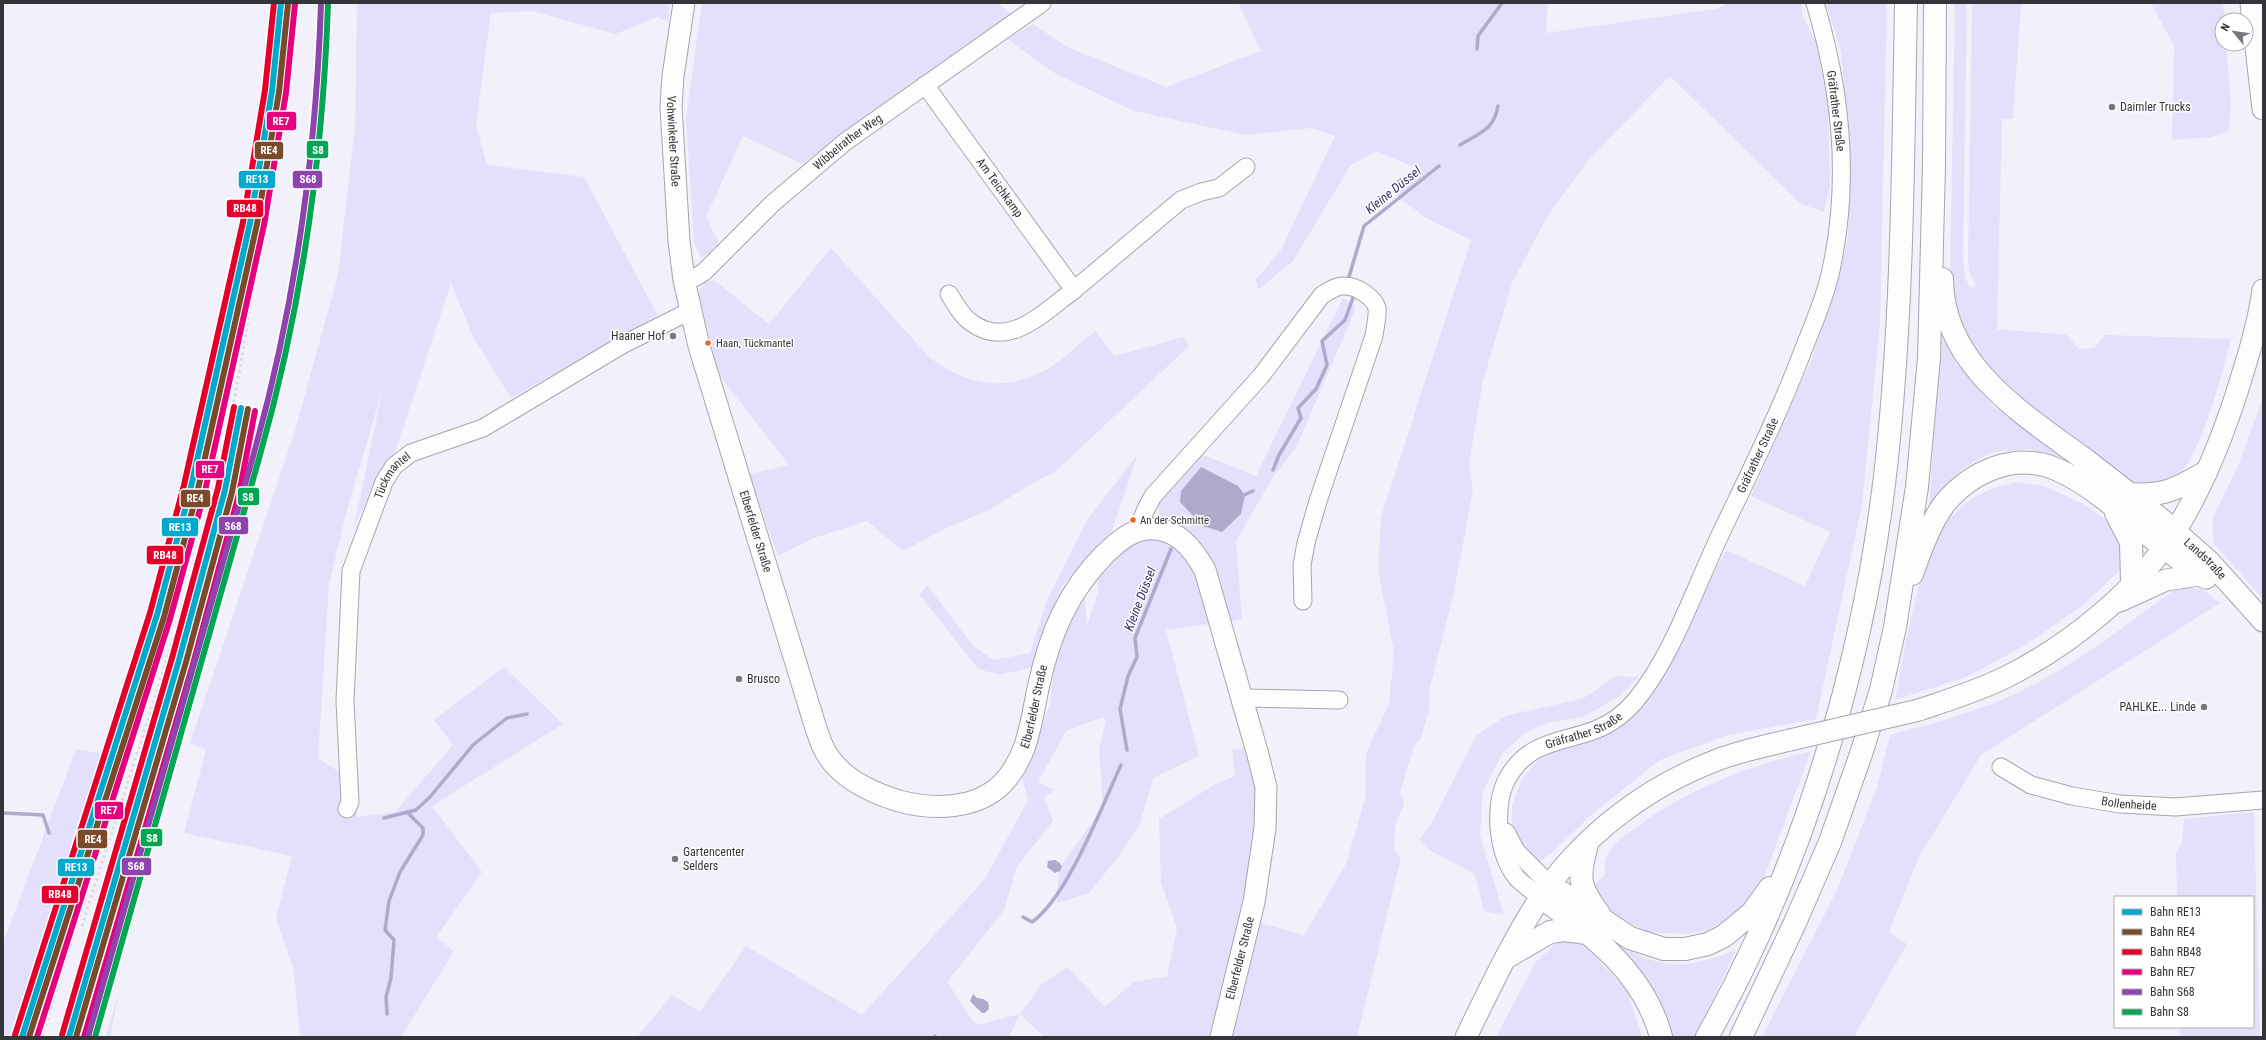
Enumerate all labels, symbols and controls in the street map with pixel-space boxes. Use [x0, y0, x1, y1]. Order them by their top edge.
north arrow [2214, 12, 2254, 52]
text: N [2218, 21, 2233, 33]
street label: Gräfrather Straße [1824, 70, 1848, 153]
street label: Vohwinkeler Straße [664, 95, 683, 187]
place label: Daimler Trucks [2120, 100, 2191, 114]
marker: Daimler Trucks [2107, 102, 2117, 112]
line badge: RE7 [266, 111, 297, 131]
street label: Wibbelrather Weg [810, 111, 885, 173]
text: RE7 [272, 115, 290, 128]
line badge: S8 [306, 140, 329, 159]
line badge: RE4 [254, 141, 284, 160]
text: RE4 [260, 144, 278, 157]
text: S8 [312, 144, 324, 157]
street label: Am Teichkamp [973, 155, 1026, 220]
water label: Kleine Düssel [1362, 162, 1425, 217]
line badge: RE13 [238, 170, 276, 189]
line badge: S68 [292, 170, 323, 189]
text: RE13 [246, 173, 269, 186]
text: S68 [299, 173, 317, 186]
line badge: RB48 [226, 199, 264, 218]
text: RB48 [233, 202, 257, 215]
place label: Haaner Hof [611, 329, 665, 343]
marker: Haaner Hof [668, 331, 678, 341]
place label: Haan, Tückmantel [716, 337, 794, 350]
marker: Haan, Tückmantel [703, 338, 713, 348]
street label: Gräfrather Straße [1734, 415, 1781, 495]
street label: Tückmantel [371, 449, 413, 501]
line badge: RE7 [195, 460, 225, 479]
text: RE7 [201, 463, 219, 476]
line badge: S8 [237, 487, 260, 506]
line badge: RE4 [180, 489, 211, 508]
street label: Elberfelder Straße [737, 489, 775, 574]
text: S8 [242, 491, 254, 504]
text: RE4 [186, 492, 204, 505]
place label: An der Schmitte [1140, 514, 1209, 527]
marker: An der Schmitte [1128, 515, 1138, 525]
line badge: S68 [218, 516, 249, 535]
line badge: RE13 [161, 517, 199, 537]
text: S68 [224, 520, 242, 533]
text: RE13 [169, 521, 192, 534]
street label: Landstraße [2181, 535, 2229, 583]
line badge: RB48 [146, 545, 184, 565]
text: RB48 [153, 549, 177, 562]
water label: Kleine Düssel [1121, 564, 1159, 633]
street label: Elberfelder Straße [1018, 663, 1050, 750]
place label: Brusco [747, 672, 780, 686]
marker: Brusco [734, 674, 744, 684]
place label: PAHLKE... Linde [2119, 700, 2196, 714]
marker: PAHLKE... Linde [2199, 702, 2209, 712]
street label: Gräfrather Straße [1543, 709, 1625, 752]
street label: Bollenheide [2100, 794, 2157, 813]
line badge: RE7 [94, 801, 124, 820]
text: RE7 [100, 804, 118, 817]
line badge: S8 [140, 828, 163, 847]
line badge: RE4 [77, 829, 108, 849]
text: S8 [146, 832, 158, 845]
text: RE4 [84, 833, 102, 846]
place label: Gartencenter Selders [683, 845, 745, 873]
marker: Gartencenter Selders [670, 854, 680, 864]
line badge: S68 [121, 857, 152, 876]
line badge: RE13 [57, 858, 95, 877]
text: S68 [127, 860, 145, 873]
text: RE13 [65, 861, 88, 874]
line badge: RB48 [41, 885, 79, 904]
text: RB48 [48, 888, 72, 901]
legend [2114, 896, 2254, 1028]
text: Bahn RE13 [2150, 905, 2201, 919]
street label: Elberfelder Straße [1223, 915, 1257, 1001]
text: Bahn RE4 [2150, 925, 2195, 939]
text: Bahn RB48 [2150, 945, 2202, 959]
text: Bahn RE7 [2150, 965, 2195, 979]
text: Bahn S68 [2150, 985, 2195, 999]
text: Bahn S8 [2150, 1005, 2189, 1019]

